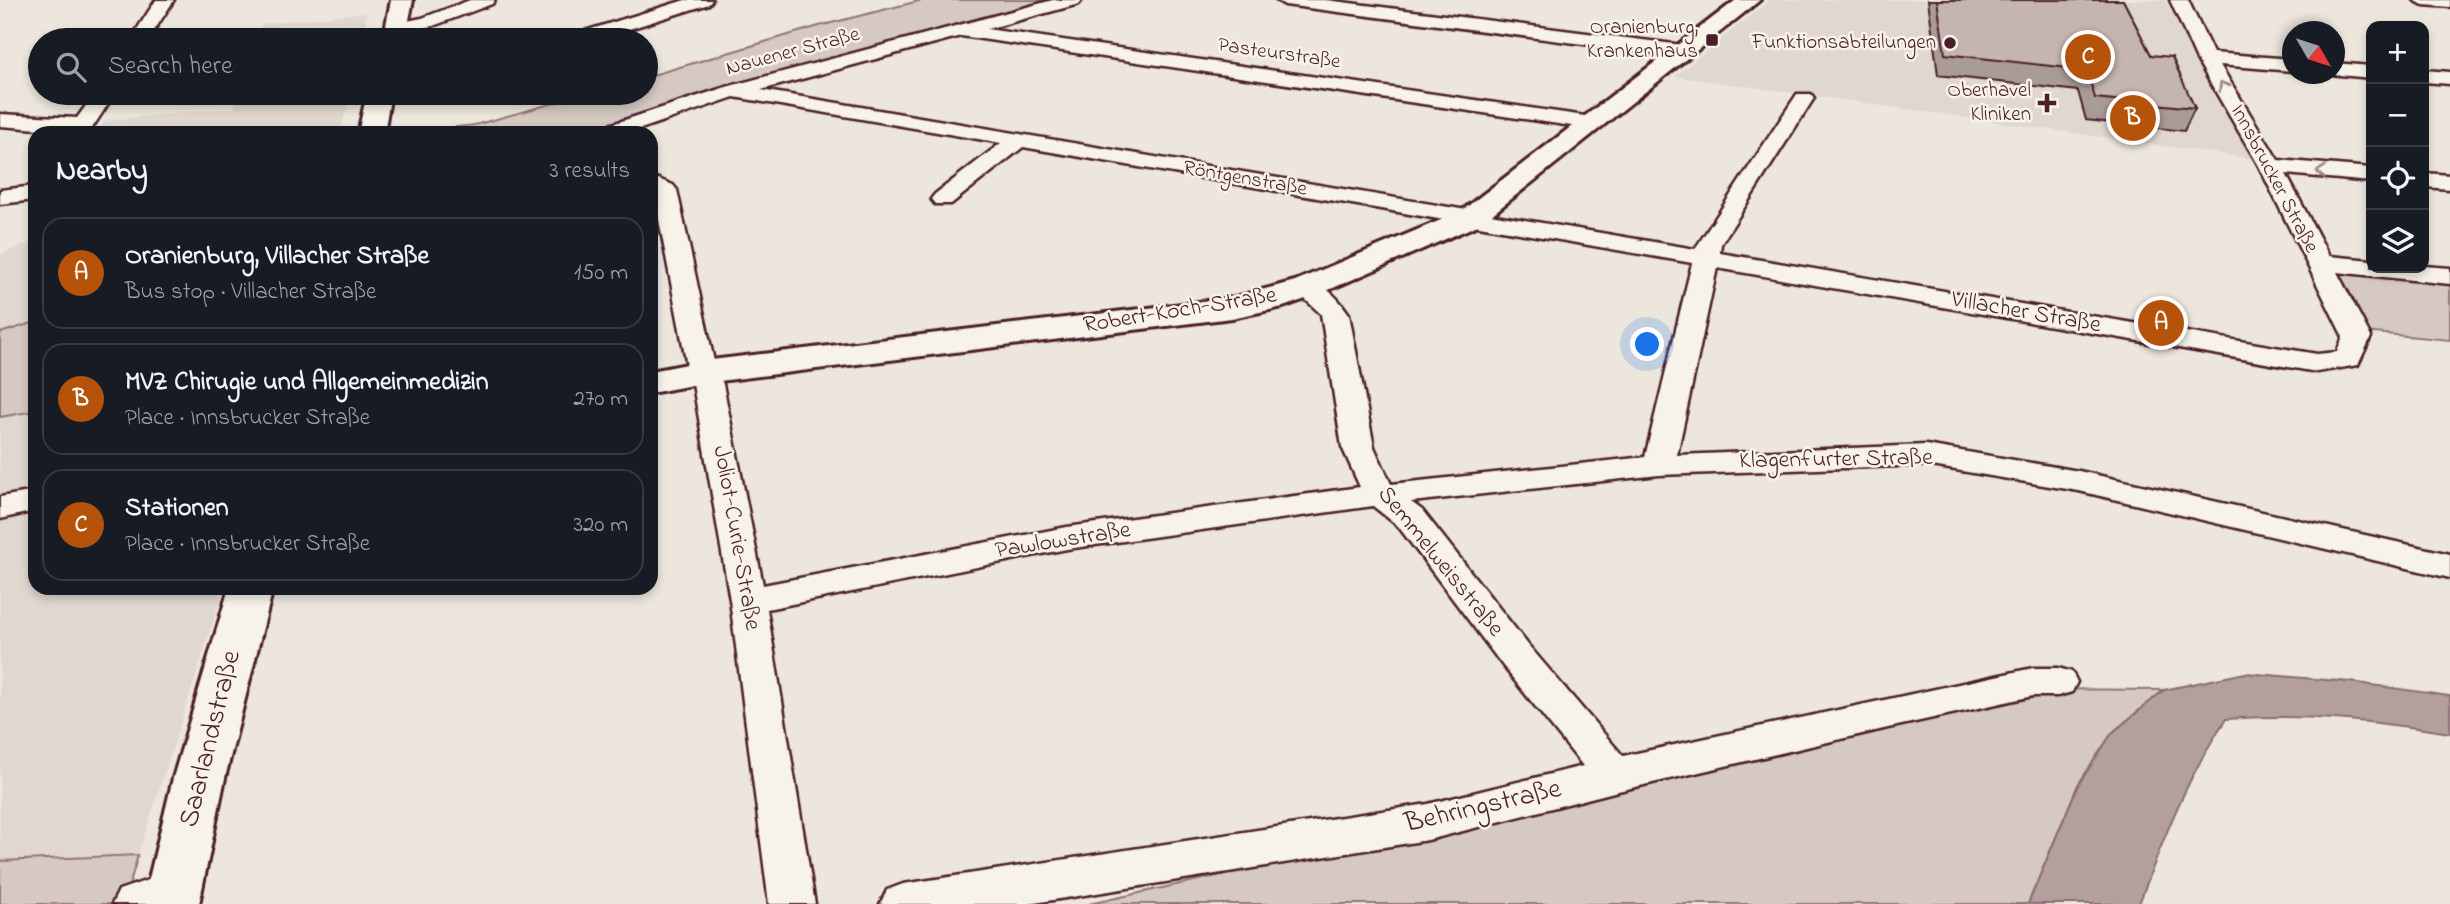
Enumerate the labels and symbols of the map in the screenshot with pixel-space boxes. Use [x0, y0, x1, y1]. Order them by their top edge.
place label: Oranienburg, Krankenhaus [1587, 13, 1698, 67]
street label: Nauener Straße [723, 20, 864, 84]
north arrow [2282, 21, 2345, 84]
place label: Funktionsabteilungen [1751, 28, 1936, 60]
street label: Pasteurstraße [1216, 31, 1343, 78]
pin: C [2065, 31, 2111, 83]
marker: Oranienburg, Krankenhaus [1704, 32, 1720, 48]
marker: Funktionsabteilungen [1942, 35, 1958, 51]
place label: Oberhavel Kliniken [1947, 76, 2031, 130]
one-way arrow [2218, 81, 2231, 94]
pin: B [2110, 92, 2156, 144]
marker: Oberhavel Kliniken [2037, 93, 2057, 113]
street label: Innsbrucker Straße [2222, 99, 2326, 259]
street label: Röntgenstraße [1180, 153, 1310, 207]
one-way arrow [2315, 165, 2326, 180]
street label: Robert-Koch-Straße [1081, 278, 1279, 344]
street label: Villacher Straße [1948, 282, 2104, 343]
pin: A [2138, 297, 2184, 349]
your location [1630, 327, 1664, 361]
street label: Klagenfurter Straße [1739, 441, 1933, 479]
street label: Joliot-Curie-Straße [703, 443, 770, 633]
street label: Semmelweisstraße [1368, 479, 1512, 645]
street label: Pawlowstraße [993, 513, 1134, 569]
street label: Saarlandstraße [169, 646, 253, 832]
street label: Behringstraße [1400, 769, 1566, 845]

